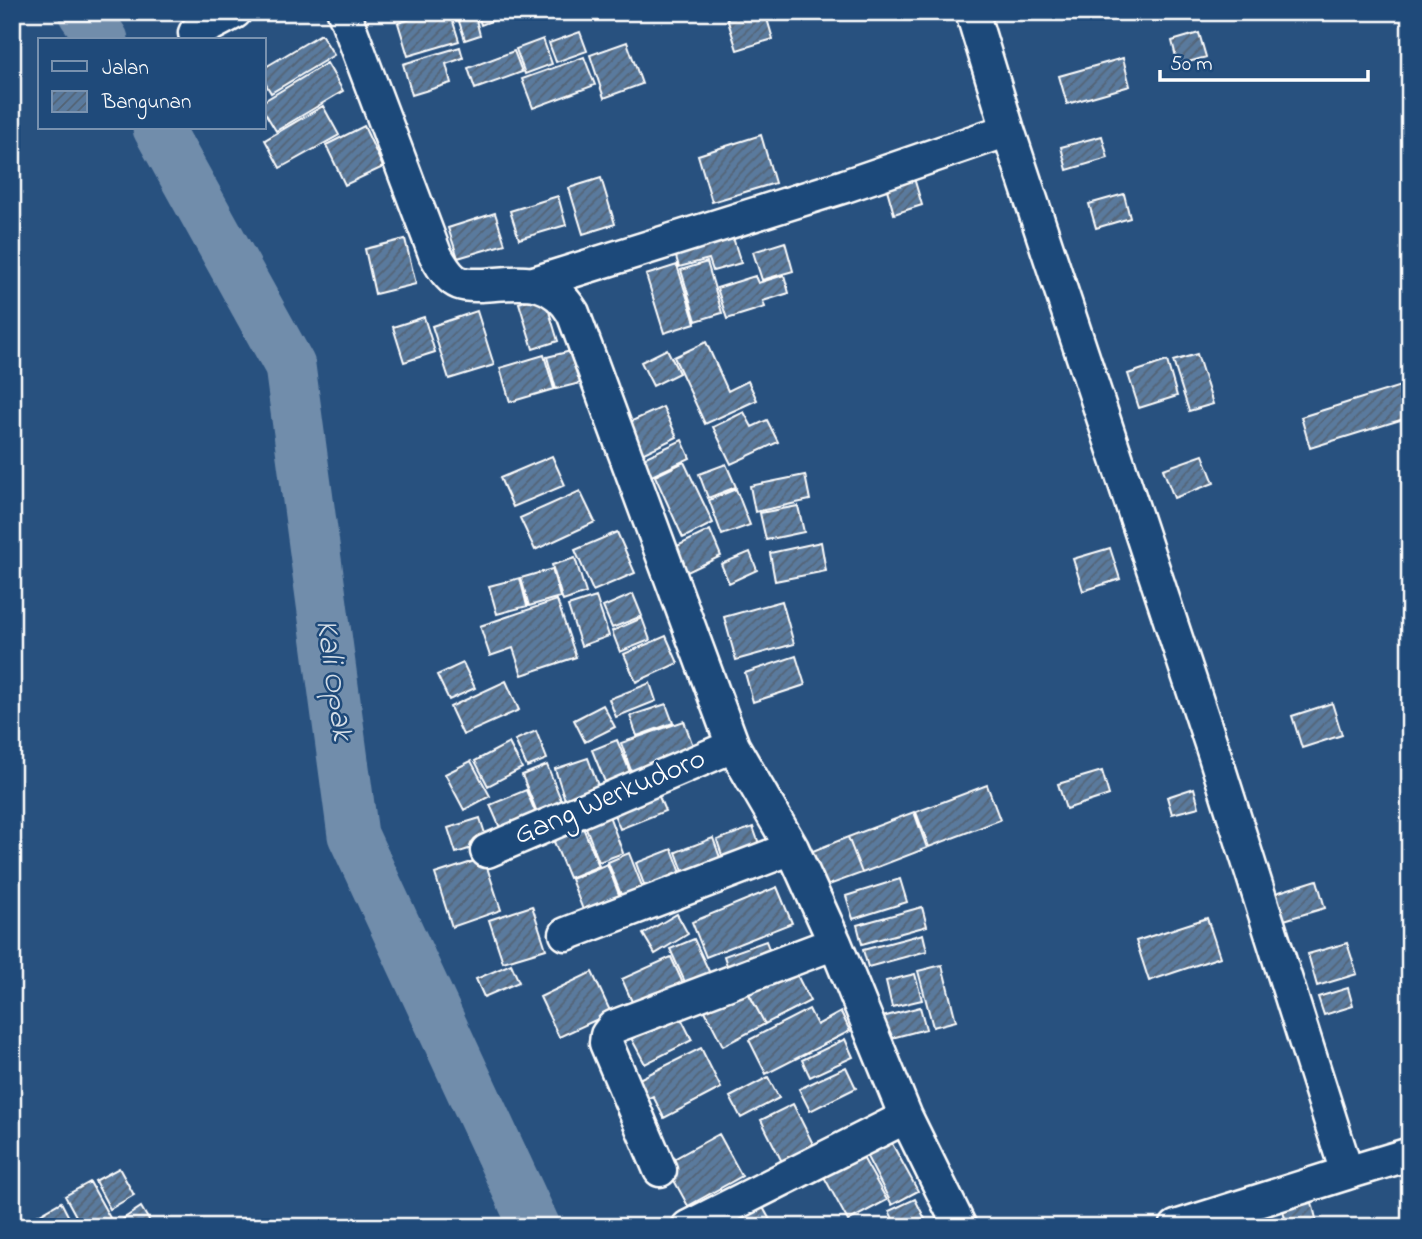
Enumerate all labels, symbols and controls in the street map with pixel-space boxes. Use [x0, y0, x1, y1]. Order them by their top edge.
legend [38, 38, 266, 130]
scale bar [1160, 38, 1368, 82]
text: 50 m [1170, 50, 1213, 80]
text: Jalan [102, 54, 149, 84]
text: Bangunan [101, 88, 191, 120]
water label: Kali Opak [301, 616, 365, 745]
street label: Gang Werkudoro [507, 738, 713, 858]

